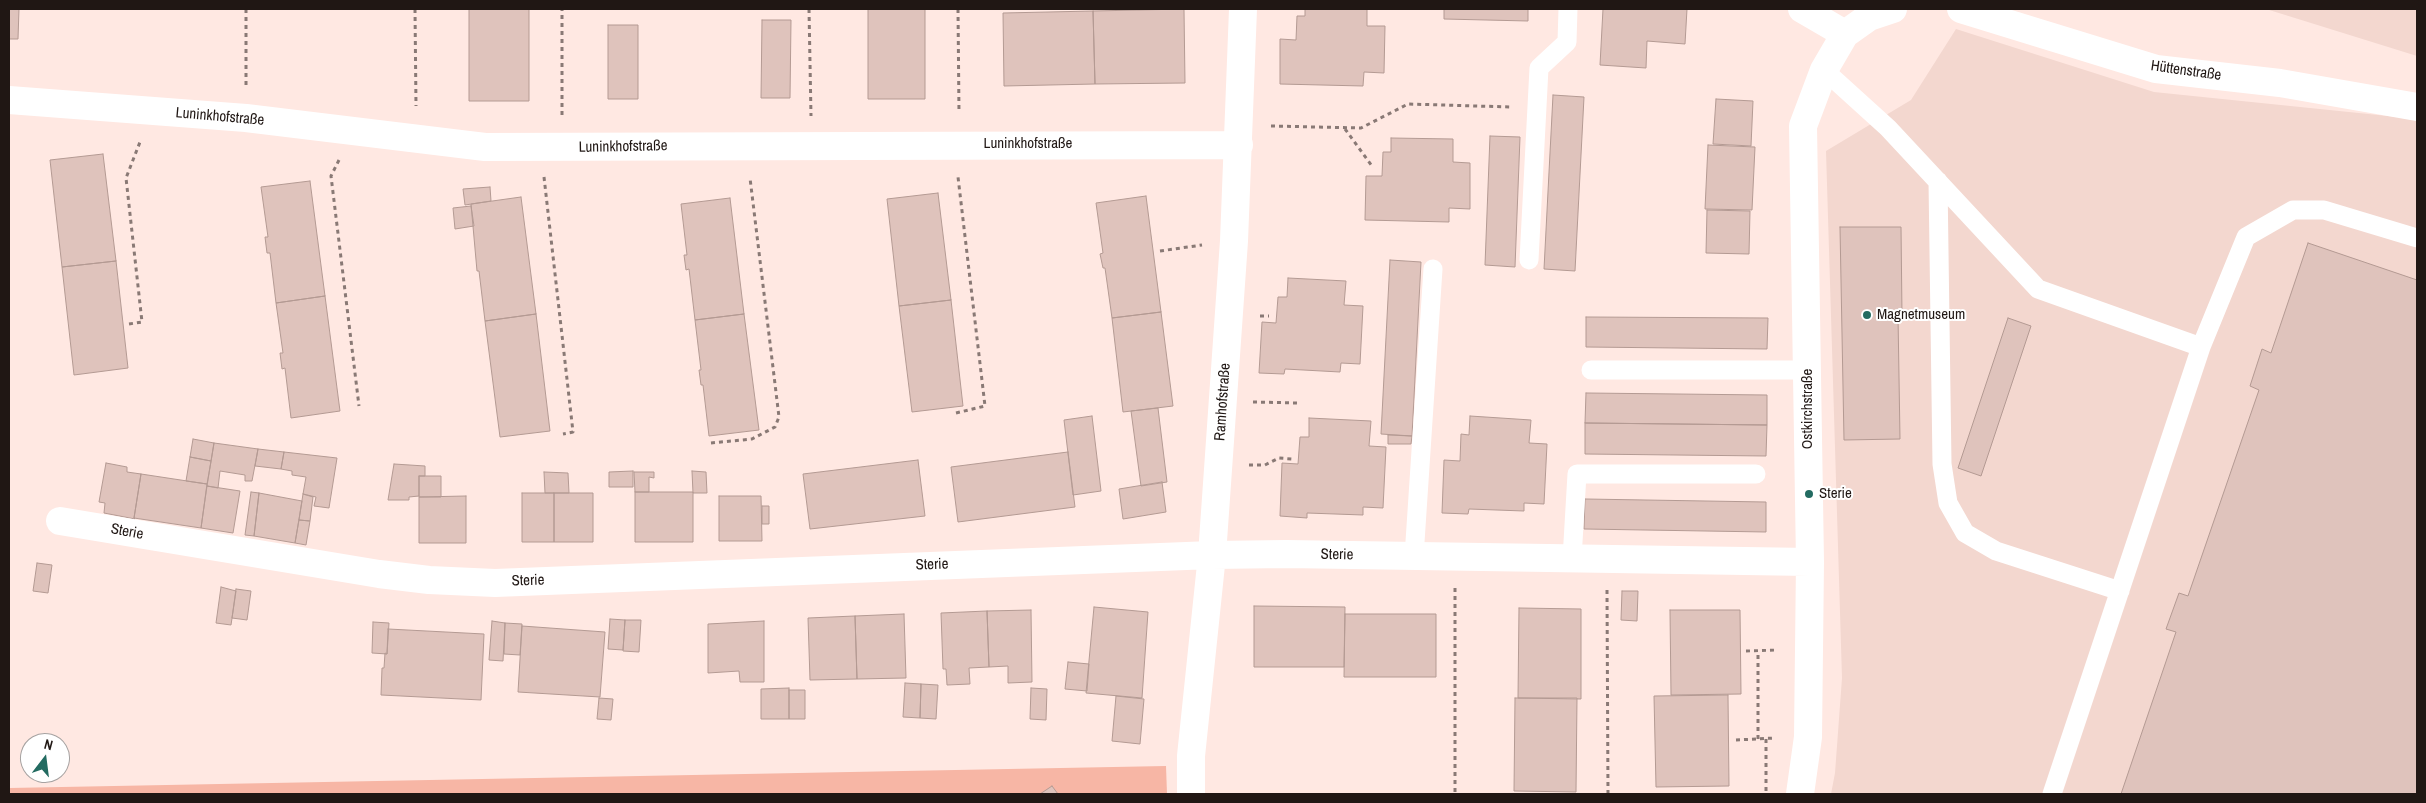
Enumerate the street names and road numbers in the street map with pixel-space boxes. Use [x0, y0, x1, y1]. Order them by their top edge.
street label: Hüttenstraße [2150, 57, 2222, 85]
street label: Luninkhofstraße [175, 104, 265, 130]
street label: Luninkhofstraße [984, 135, 1072, 153]
street label: Luninkhofstraße [578, 137, 668, 157]
street label: Ramhofstraße [1211, 363, 1235, 441]
street label: Ostkirchstraße [1799, 369, 1817, 449]
street label: Sterie [109, 520, 145, 544]
street label: Sterie [1320, 546, 1354, 564]
street label: Sterie [915, 555, 949, 575]
street label: Sterie [511, 571, 545, 591]

